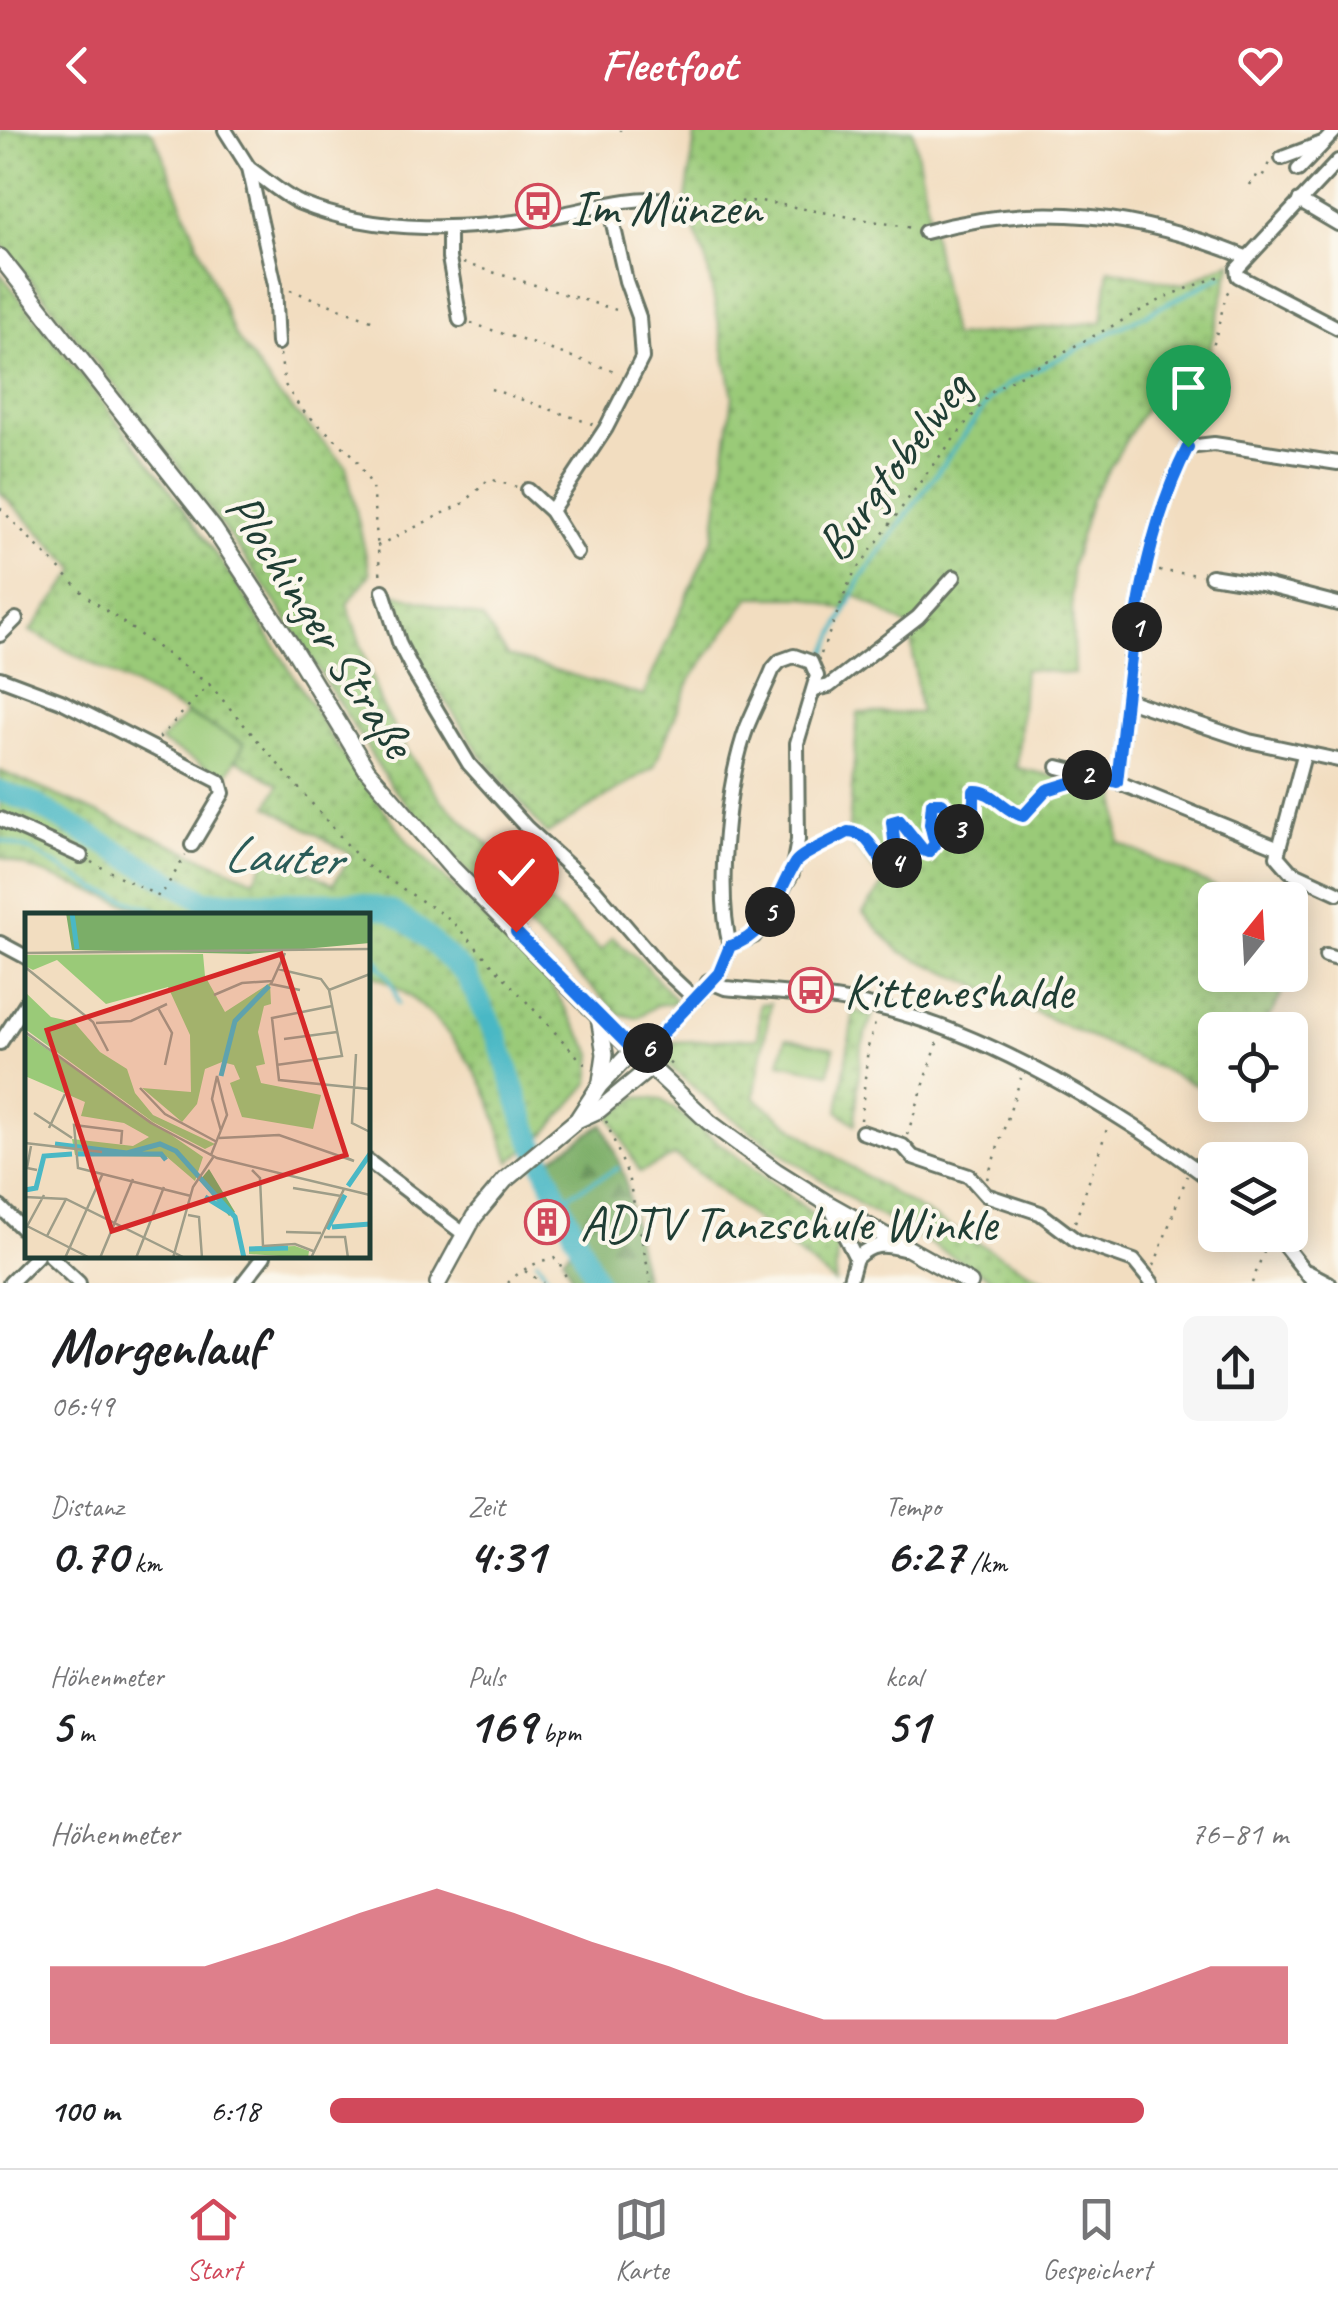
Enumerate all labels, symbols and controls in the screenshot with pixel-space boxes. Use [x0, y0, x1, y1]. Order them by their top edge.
text: Fleetfoot [601, 37, 737, 94]
icon: back [50, 38, 105, 93]
icon: heart [1233, 38, 1288, 93]
place label: Im Münzen [570, 176, 764, 239]
bus stop icon: Im Münzen [515, 183, 561, 229]
pin [1146, 345, 1231, 448]
street label: Burgtobelweg [802, 357, 986, 573]
icon: arrive [1161, 360, 1216, 415]
street label: Plochinger Straße [212, 480, 432, 773]
pin: 1 [1112, 602, 1162, 652]
text: 1 [1131, 609, 1143, 644]
pin: 2 [1062, 750, 1112, 800]
text: 2 [1081, 757, 1093, 792]
pin: 3 [934, 804, 984, 854]
text: 3 [953, 811, 965, 846]
water label: Lauter [222, 820, 349, 892]
pin [474, 830, 559, 933]
pin: 4 [872, 838, 922, 888]
icon: check [489, 845, 544, 900]
text: 4 [891, 845, 903, 880]
north arrow [1198, 882, 1308, 992]
map controls [1198, 882, 1308, 1252]
pin: 5 [745, 887, 795, 937]
text: 5 [764, 894, 776, 929]
inset map [25, 913, 370, 1258]
place label: Kitteneshalde [844, 960, 1076, 1023]
bus stop icon: Kitteneshalde [788, 967, 834, 1013]
button: locate [1198, 1012, 1308, 1122]
pin: 6 [623, 1023, 673, 1073]
text: 6 [641, 1030, 655, 1065]
button: layers [1198, 1142, 1308, 1252]
place label: ADTV Tanzschule Winkle [580, 1192, 999, 1255]
building icon: ADTV Tanzschule Winkle [524, 1199, 570, 1245]
text: Morgenlauf [50, 1312, 263, 1382]
button: share [1183, 1316, 1288, 1421]
text: 06:49 [50, 1385, 114, 1426]
text: Distanz [50, 1489, 123, 1524]
text: Zeit [468, 1489, 505, 1524]
text: Tempo [885, 1489, 941, 1524]
text: 0.70 [50, 1524, 127, 1587]
text: 4:31 [468, 1524, 545, 1587]
text: 6:27 [885, 1524, 964, 1587]
text: km [127, 1545, 161, 1580]
text: /km [964, 1545, 1007, 1580]
text: Höhenmeter [50, 1659, 164, 1694]
text: Puls [468, 1659, 505, 1694]
text: kcal [885, 1659, 922, 1694]
text: 5 [50, 1694, 72, 1757]
text: 169 [468, 1694, 536, 1757]
text: 51 [885, 1694, 930, 1757]
text: m [72, 1715, 94, 1750]
text: bpm [536, 1715, 581, 1750]
text: Höhenmeter [50, 1813, 180, 1854]
text: 76–81 m [1190, 1813, 1288, 1854]
text: 100 m [50, 2090, 119, 2131]
text: 6:18 [210, 2090, 260, 2131]
tab: Start [186, 2192, 242, 2287]
tab: Karte [614, 2192, 669, 2287]
tab: Gespeichert [1042, 2192, 1152, 2287]

